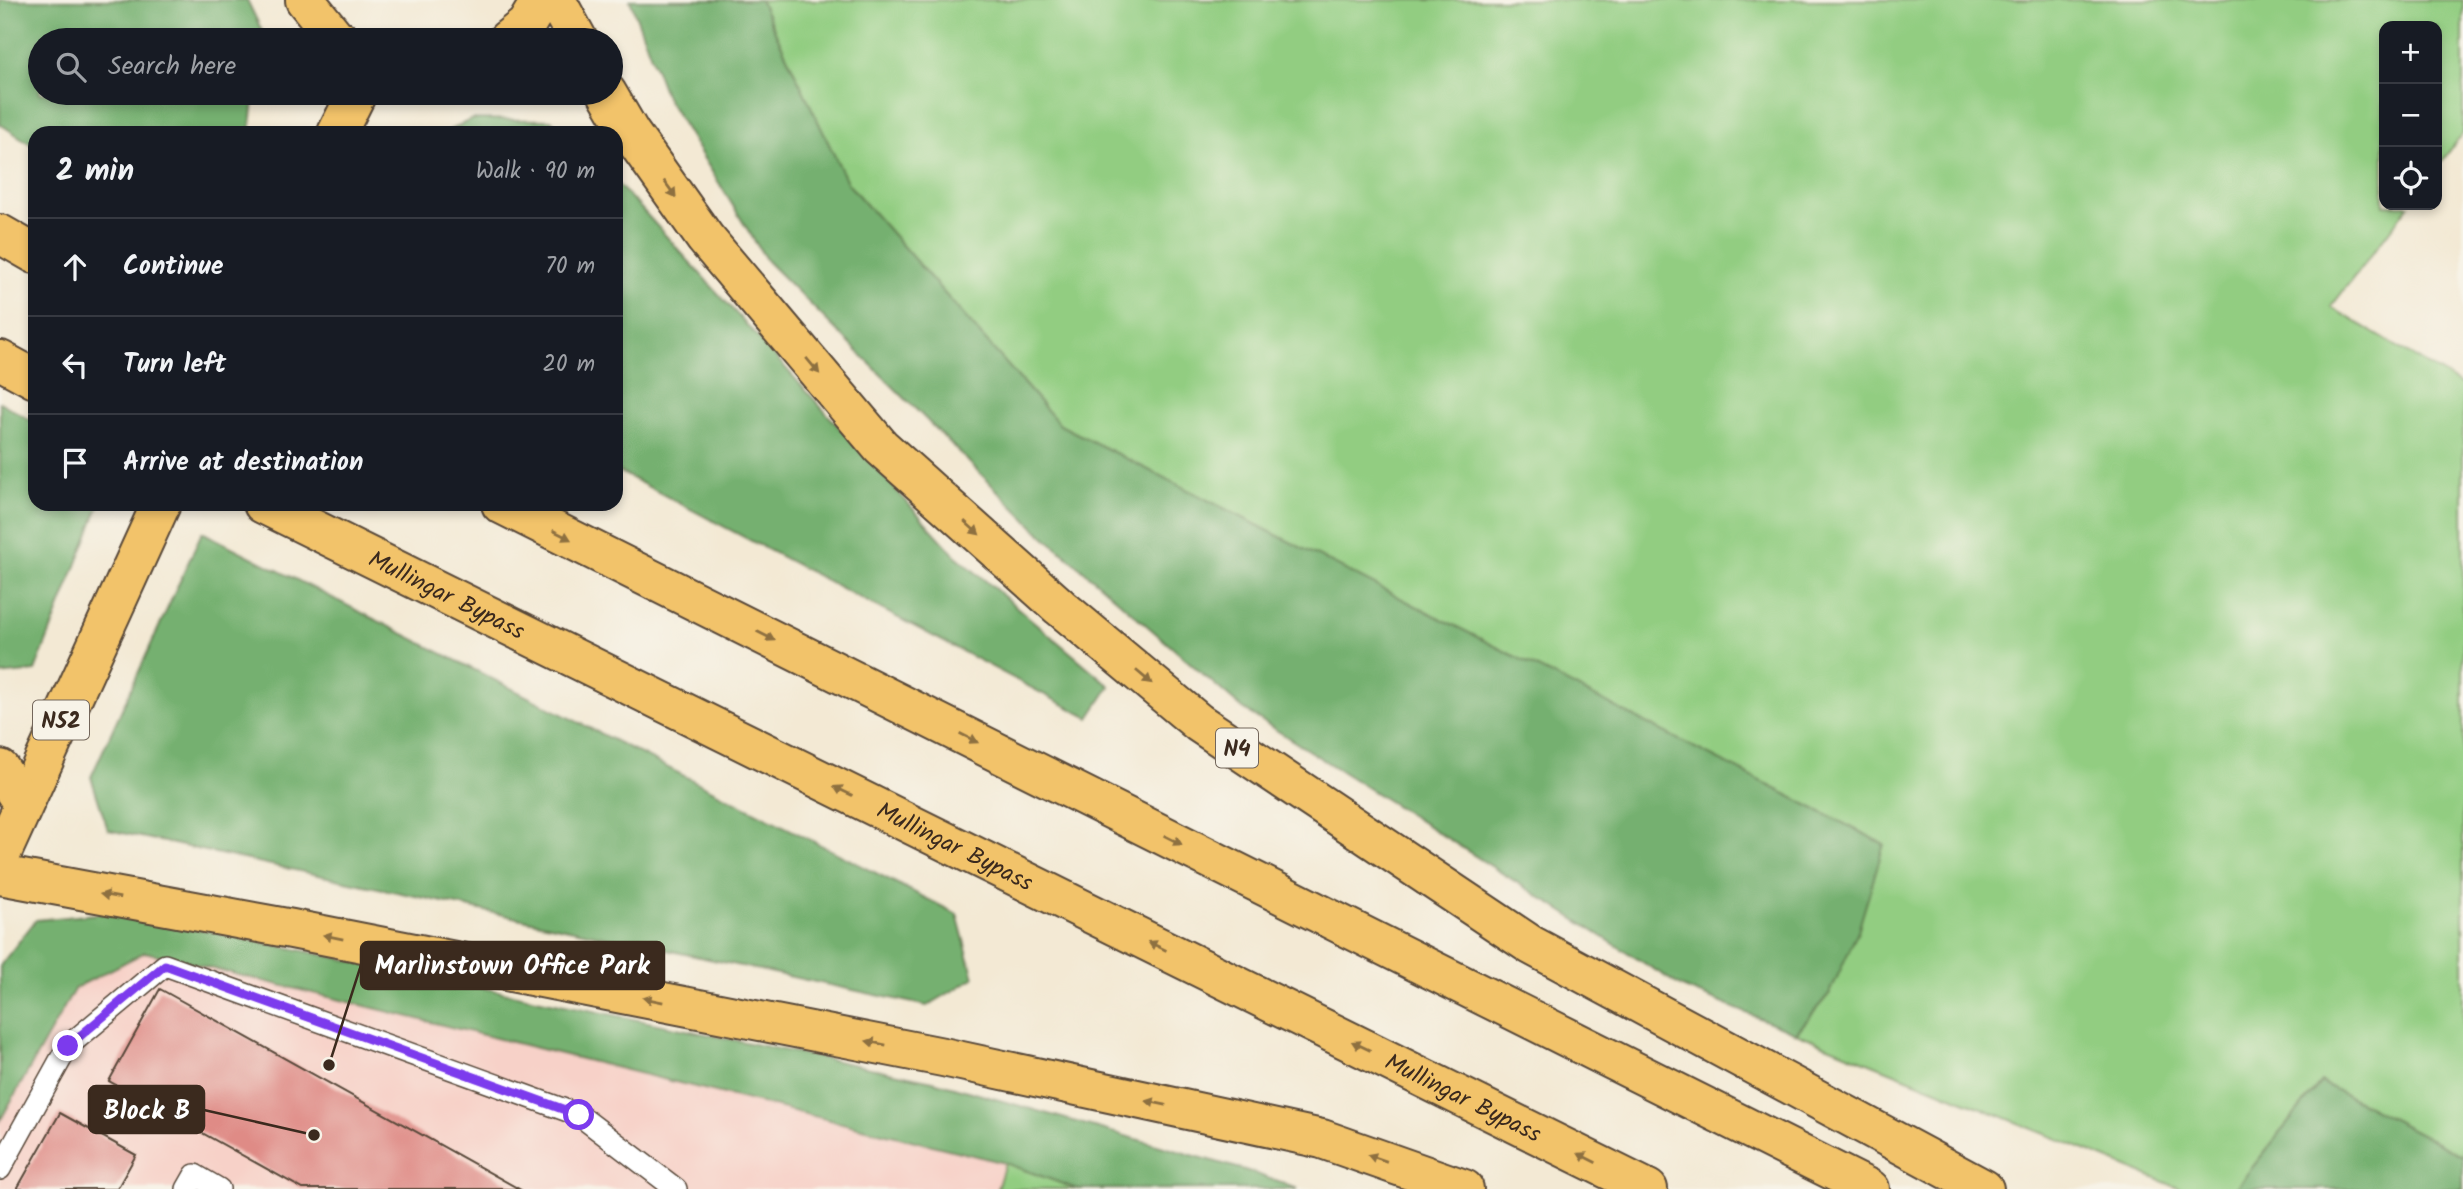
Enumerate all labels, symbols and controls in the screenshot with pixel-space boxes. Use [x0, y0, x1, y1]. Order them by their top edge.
map controls [2379, 21, 2442, 210]
button: + [2379, 21, 2442, 84]
search box [28, 28, 623, 105]
text: Search here [108, 46, 236, 88]
icon: search [52, 48, 90, 86]
button: − [2379, 84, 2442, 147]
button: locate [2379, 147, 2442, 210]
text: 2 min [56, 148, 134, 196]
text: Walk · 90 m [476, 154, 595, 190]
one-way arrow [663, 180, 677, 198]
text: Continue [123, 246, 224, 288]
icon: ahead [56, 248, 94, 286]
text: 70 m [545, 249, 595, 285]
text: Turn left [123, 344, 226, 386]
icon: left [56, 346, 94, 384]
text: 20 m [543, 347, 595, 383]
one-way arrow [805, 358, 820, 375]
text: Arrive at destination [123, 442, 363, 484]
icon: arrive [56, 444, 94, 482]
one-way arrow [963, 520, 980, 536]
one-way arrow [552, 529, 572, 540]
street label: Mullingar Bypass [361, 541, 531, 652]
one-way arrow [756, 630, 776, 642]
one-way arrow [1135, 669, 1152, 684]
road number: N52 [33, 700, 89, 740]
road number: N4 [1216, 728, 1258, 768]
one-way arrow [959, 732, 979, 743]
one-way arrow [833, 785, 853, 796]
street label: Mullingar Bypass [869, 792, 1040, 903]
one-way arrow [1163, 834, 1183, 845]
one-way arrow [99, 890, 121, 901]
one-way arrow [322, 932, 344, 943]
one-way arrow [1147, 940, 1167, 951]
callout: Marlinstown Office Park [361, 942, 664, 989]
text: Marlinstown Office Park [374, 946, 651, 988]
one-way arrow [642, 994, 664, 1005]
route end [52, 1030, 83, 1061]
one-way arrow [865, 1038, 887, 1049]
one-way arrow [1351, 1041, 1371, 1052]
street label: Mullingar Bypass [1377, 1044, 1548, 1154]
callout: Block B [89, 1086, 204, 1133]
text: Block B [104, 1091, 190, 1133]
one-way arrow [1145, 1097, 1167, 1108]
route start [563, 1099, 594, 1130]
one-way arrow [1366, 1152, 1387, 1163]
one-way arrow [1577, 1153, 1597, 1164]

